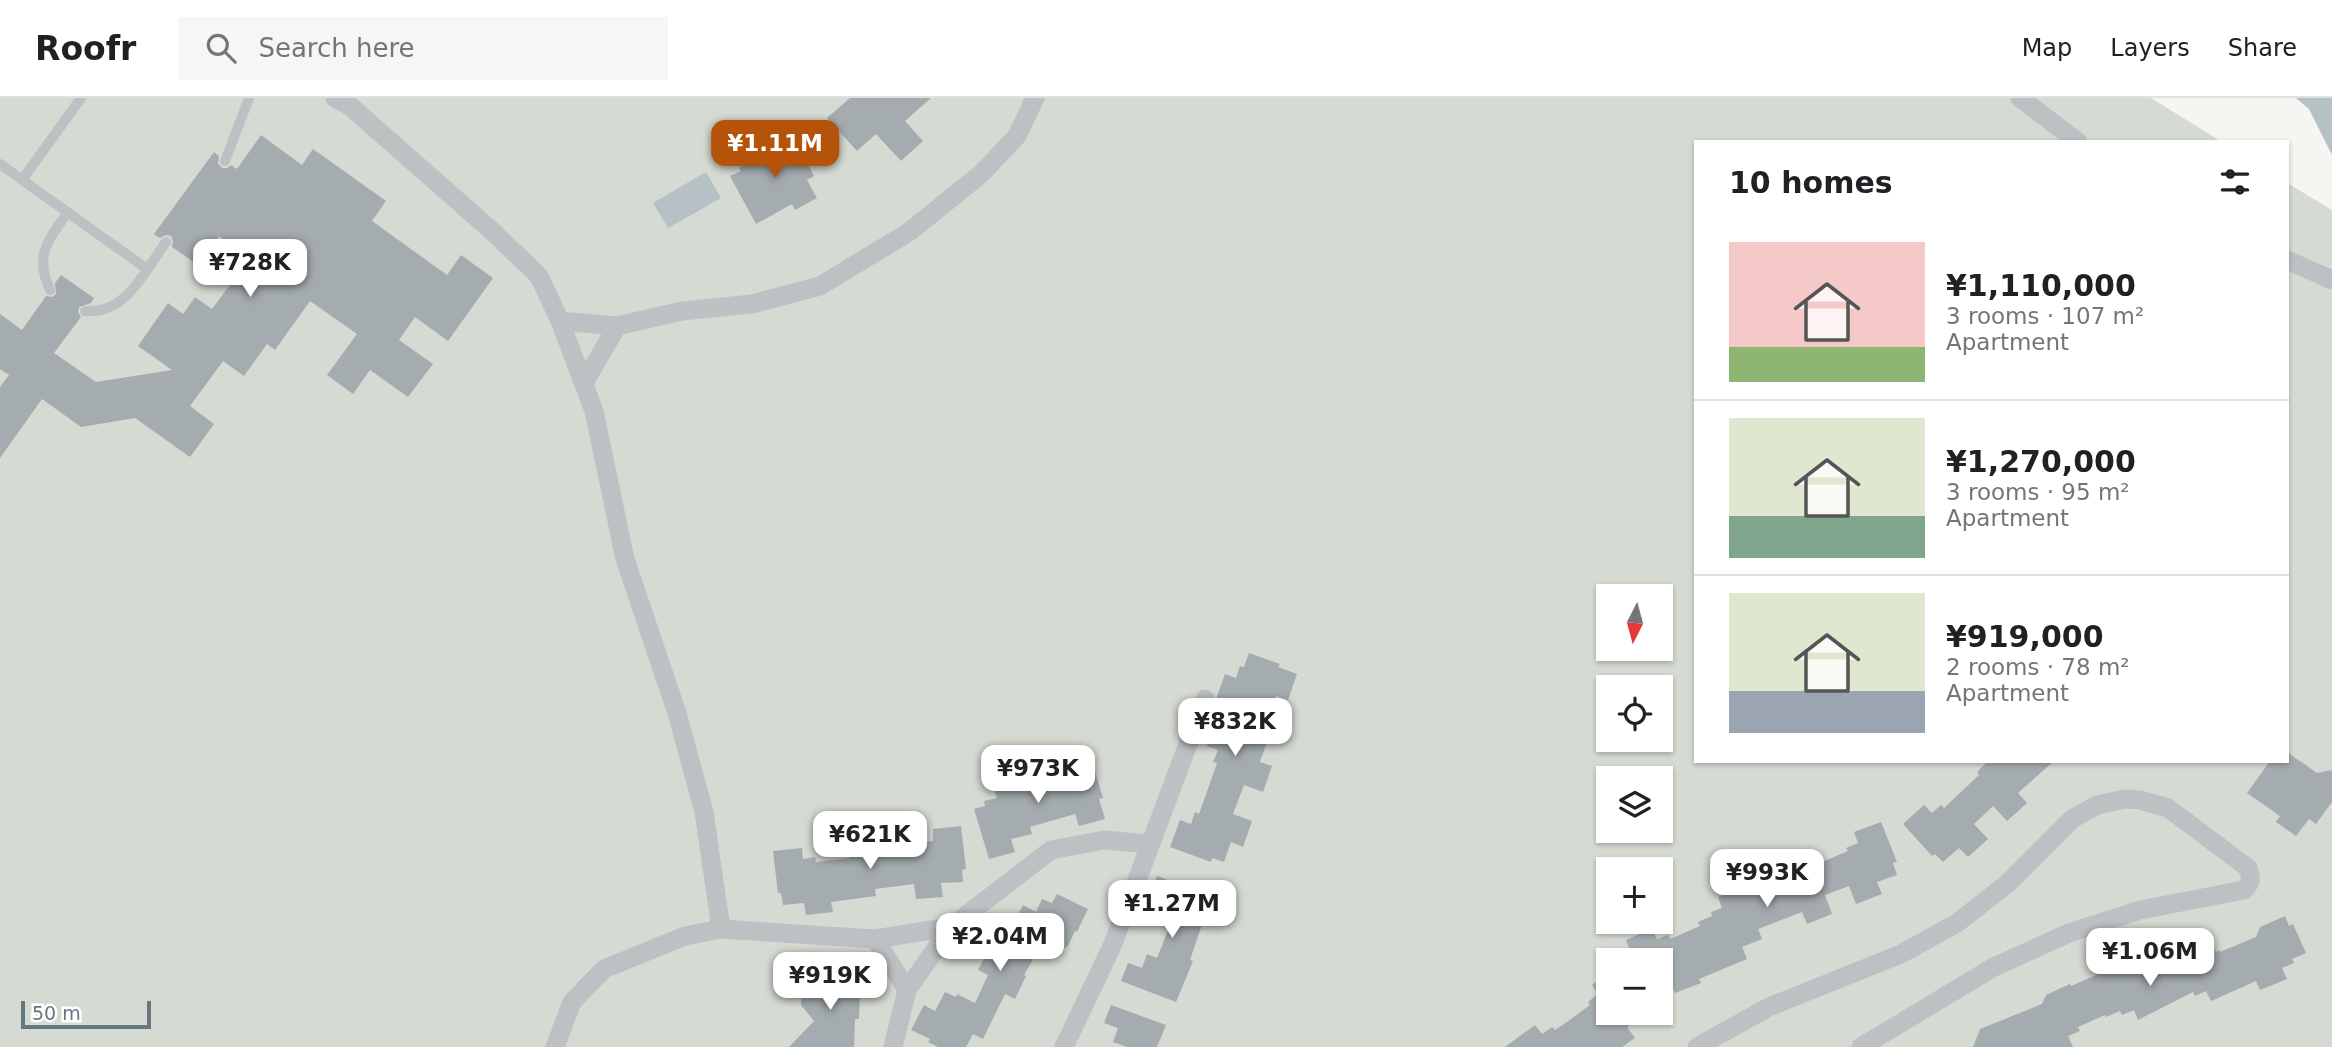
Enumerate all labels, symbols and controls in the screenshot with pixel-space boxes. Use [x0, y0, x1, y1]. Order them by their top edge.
search box [178, 17, 668, 80]
text: Roofr [35, 29, 136, 68]
icon: search [202, 29, 240, 67]
text: Search here [258, 33, 415, 63]
text: Map [2022, 34, 2072, 62]
text: Layers [2110, 34, 2190, 62]
text: Share [2228, 34, 2297, 62]
pin: ¥1.11M [718, 120, 832, 180]
text: ¥1.11M [727, 130, 823, 156]
icon: filters [2216, 163, 2254, 201]
text: 10 homes [1729, 165, 1893, 200]
pin: ¥728K [201, 240, 299, 299]
text: ¥728K [209, 249, 291, 275]
text: ¥1,110,000 [1946, 268, 2136, 303]
icon: home [1785, 270, 1869, 354]
text: 3 rooms · 107 m² [1946, 303, 2144, 329]
text: Apartment [1946, 329, 2069, 355]
text: ¥1,270,000 [1946, 444, 2136, 479]
icon: home [1785, 446, 1869, 530]
text: 3 rooms · 95 m² [1946, 479, 2130, 505]
text: Apartment [1946, 505, 2069, 531]
north arrow [1596, 584, 1673, 662]
map controls [1596, 584, 1673, 1025]
text: ¥919,000 [1946, 619, 2104, 654]
icon: home [1785, 621, 1869, 705]
text: 2 rooms · 78 m² [1946, 654, 2130, 680]
button: locate [1596, 675, 1673, 752]
text: Apartment [1946, 680, 2069, 706]
pin: ¥832K [1186, 698, 1284, 758]
text: ¥832K [1194, 708, 1276, 734]
pin: ¥973K [989, 746, 1087, 805]
text: ¥973K [997, 755, 1079, 781]
button: layers [1596, 766, 1673, 843]
pin: ¥621K [821, 812, 919, 871]
text: ¥621K [829, 821, 911, 847]
pin: ¥993K [1718, 850, 1816, 909]
button: + [1596, 857, 1673, 934]
text: ¥993K [1726, 859, 1808, 885]
pin: ¥1.27M [1115, 880, 1229, 940]
text: ¥1.27M [1124, 890, 1220, 916]
pin: ¥2.04M [943, 914, 1057, 973]
text: ¥2.04M [952, 923, 1048, 949]
pin: ¥1.06M [2093, 928, 2207, 988]
text: ¥1.06M [2102, 938, 2198, 964]
button: − [1596, 948, 1673, 1025]
pin: ¥919K [781, 953, 879, 1012]
text: ¥919K [789, 962, 871, 988]
scale bar [21, 998, 150, 1030]
text: 50 m [32, 1002, 81, 1024]

